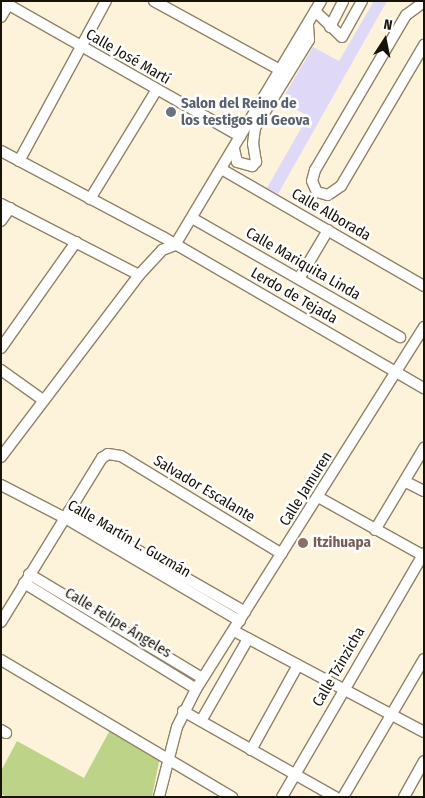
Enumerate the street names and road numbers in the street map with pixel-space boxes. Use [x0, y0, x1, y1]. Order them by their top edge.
street label: Calle José Martí [82, 26, 174, 88]
street label: Calle Alborada [288, 185, 374, 245]
street label: Calle Mariquita Linda [242, 224, 364, 304]
street label: Lerdo de Tejada [247, 264, 341, 328]
street label: Calle Jamuren [276, 448, 336, 530]
street label: Salvador Escalante [150, 452, 258, 526]
street label: Calle Martín L. Guzmán [64, 496, 194, 582]
street label: Calle Felipe Ángeles [61, 584, 175, 662]
street label: Calle Tzinzicha [309, 624, 369, 710]

